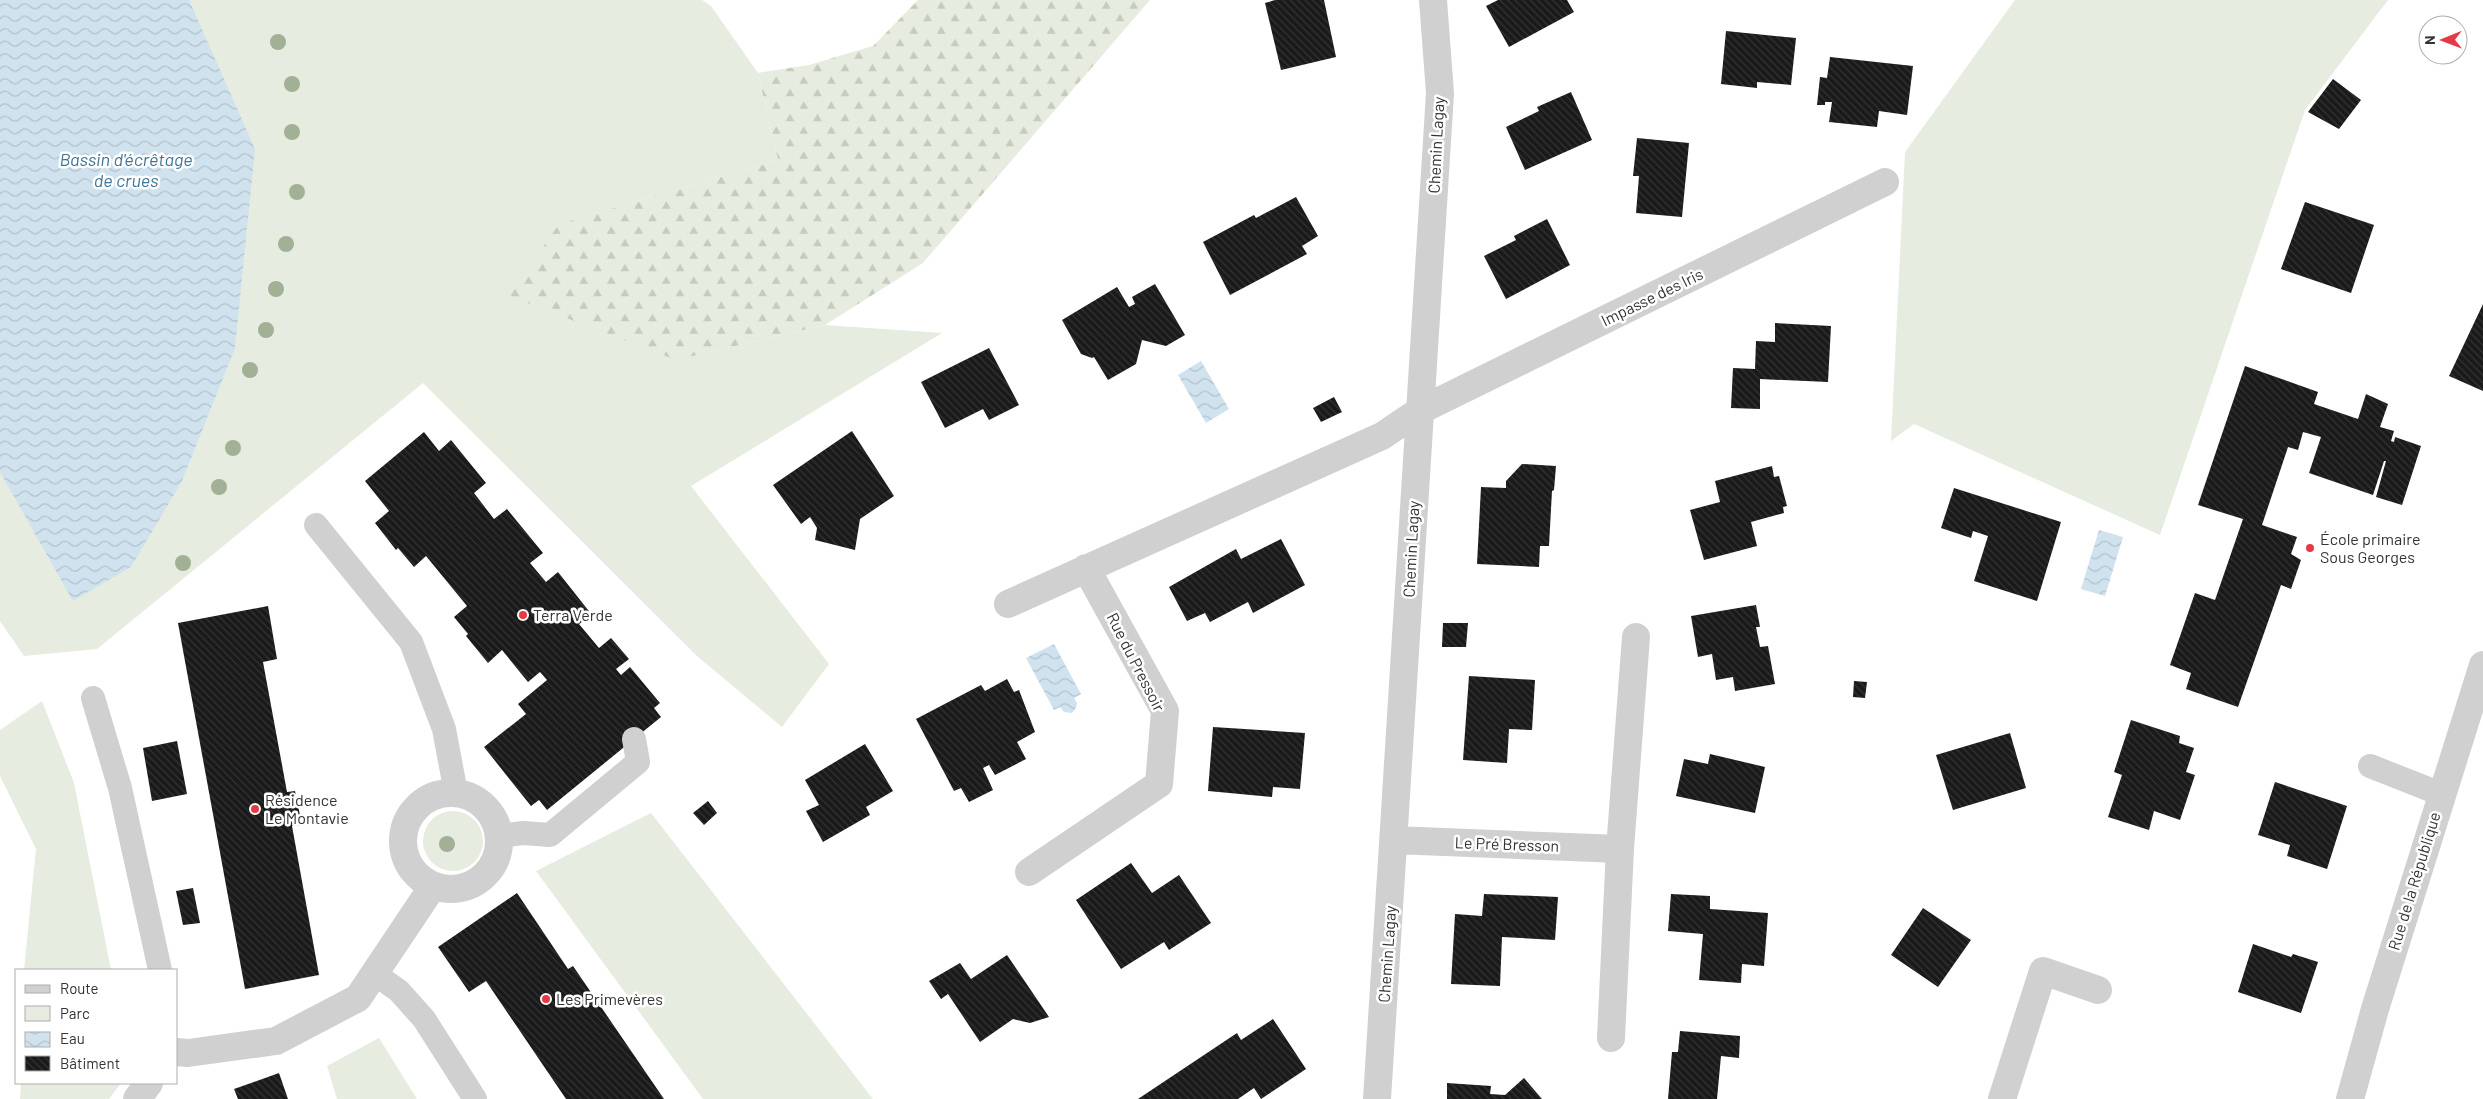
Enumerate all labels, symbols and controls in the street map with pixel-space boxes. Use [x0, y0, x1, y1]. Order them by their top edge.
north arrow [2418, 15, 2468, 65]
text: N [2421, 35, 2438, 45]
street label: Chemin Lagay [1423, 95, 1448, 194]
water label: Bassin d'écrêtage de crues [59, 148, 193, 191]
street label: Impasse des Iris [1598, 264, 1706, 329]
street label: Chemin Lagay [1398, 499, 1423, 598]
place label: École primaire Sous Georges [2320, 529, 2421, 566]
marker: École primaire Sous Georges [2304, 542, 2316, 554]
place label: Terra Verde [533, 605, 613, 624]
marker: Terra Verde [517, 609, 529, 621]
street label: Rue du Pressoir [1103, 609, 1170, 714]
place label: Résidence Le Montavie [265, 790, 349, 827]
marker: Résidence Le Montavie [249, 803, 261, 815]
street label: Rue de la République [2383, 809, 2444, 952]
street label: Le Pré Bresson [1455, 832, 1560, 855]
street label: Chemin Lagay [1374, 904, 1399, 1003]
legend [15, 969, 178, 1084]
text: Route [60, 979, 99, 997]
place label: Les Primevères [556, 989, 663, 1008]
marker: Les Primevères [540, 993, 552, 1005]
text: Parc [60, 1004, 90, 1022]
text: Eau [60, 1029, 85, 1047]
text: Bâtiment [60, 1054, 120, 1072]

